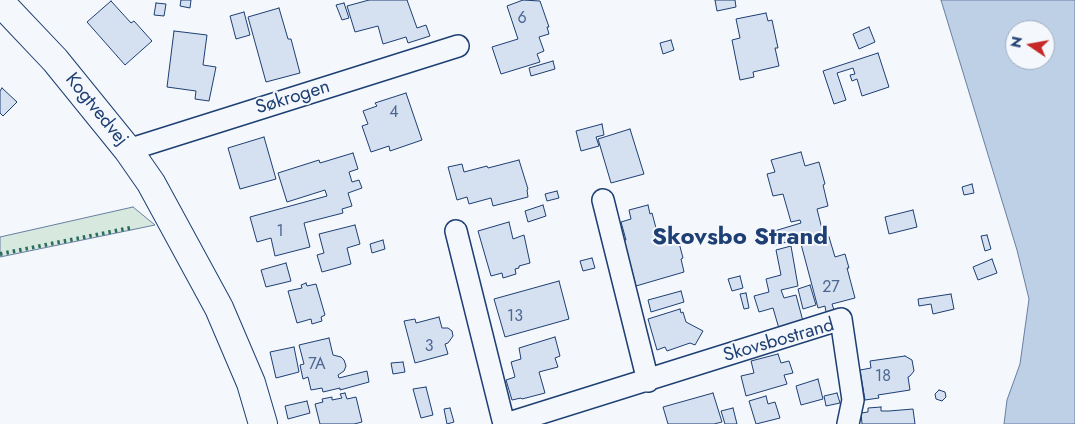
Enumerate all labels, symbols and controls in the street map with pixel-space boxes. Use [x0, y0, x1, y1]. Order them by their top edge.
house number: 6 [517, 9, 527, 29]
north arrow [1005, 20, 1055, 70]
text: N [1005, 35, 1027, 50]
street label: Kogtvedvej [60, 69, 132, 151]
street label: Søkrogen [253, 76, 333, 120]
house number: 4 [389, 103, 399, 123]
house number: 1 [276, 222, 284, 242]
district label: Skovsbo Strand [652, 224, 828, 252]
house number: 27 [822, 278, 840, 298]
house number: 13 [507, 307, 523, 327]
street label: Skovsbostrand [721, 314, 837, 368]
house number: 3 [425, 337, 433, 357]
house number: 7A [308, 355, 326, 375]
house number: 18 [875, 367, 891, 387]

